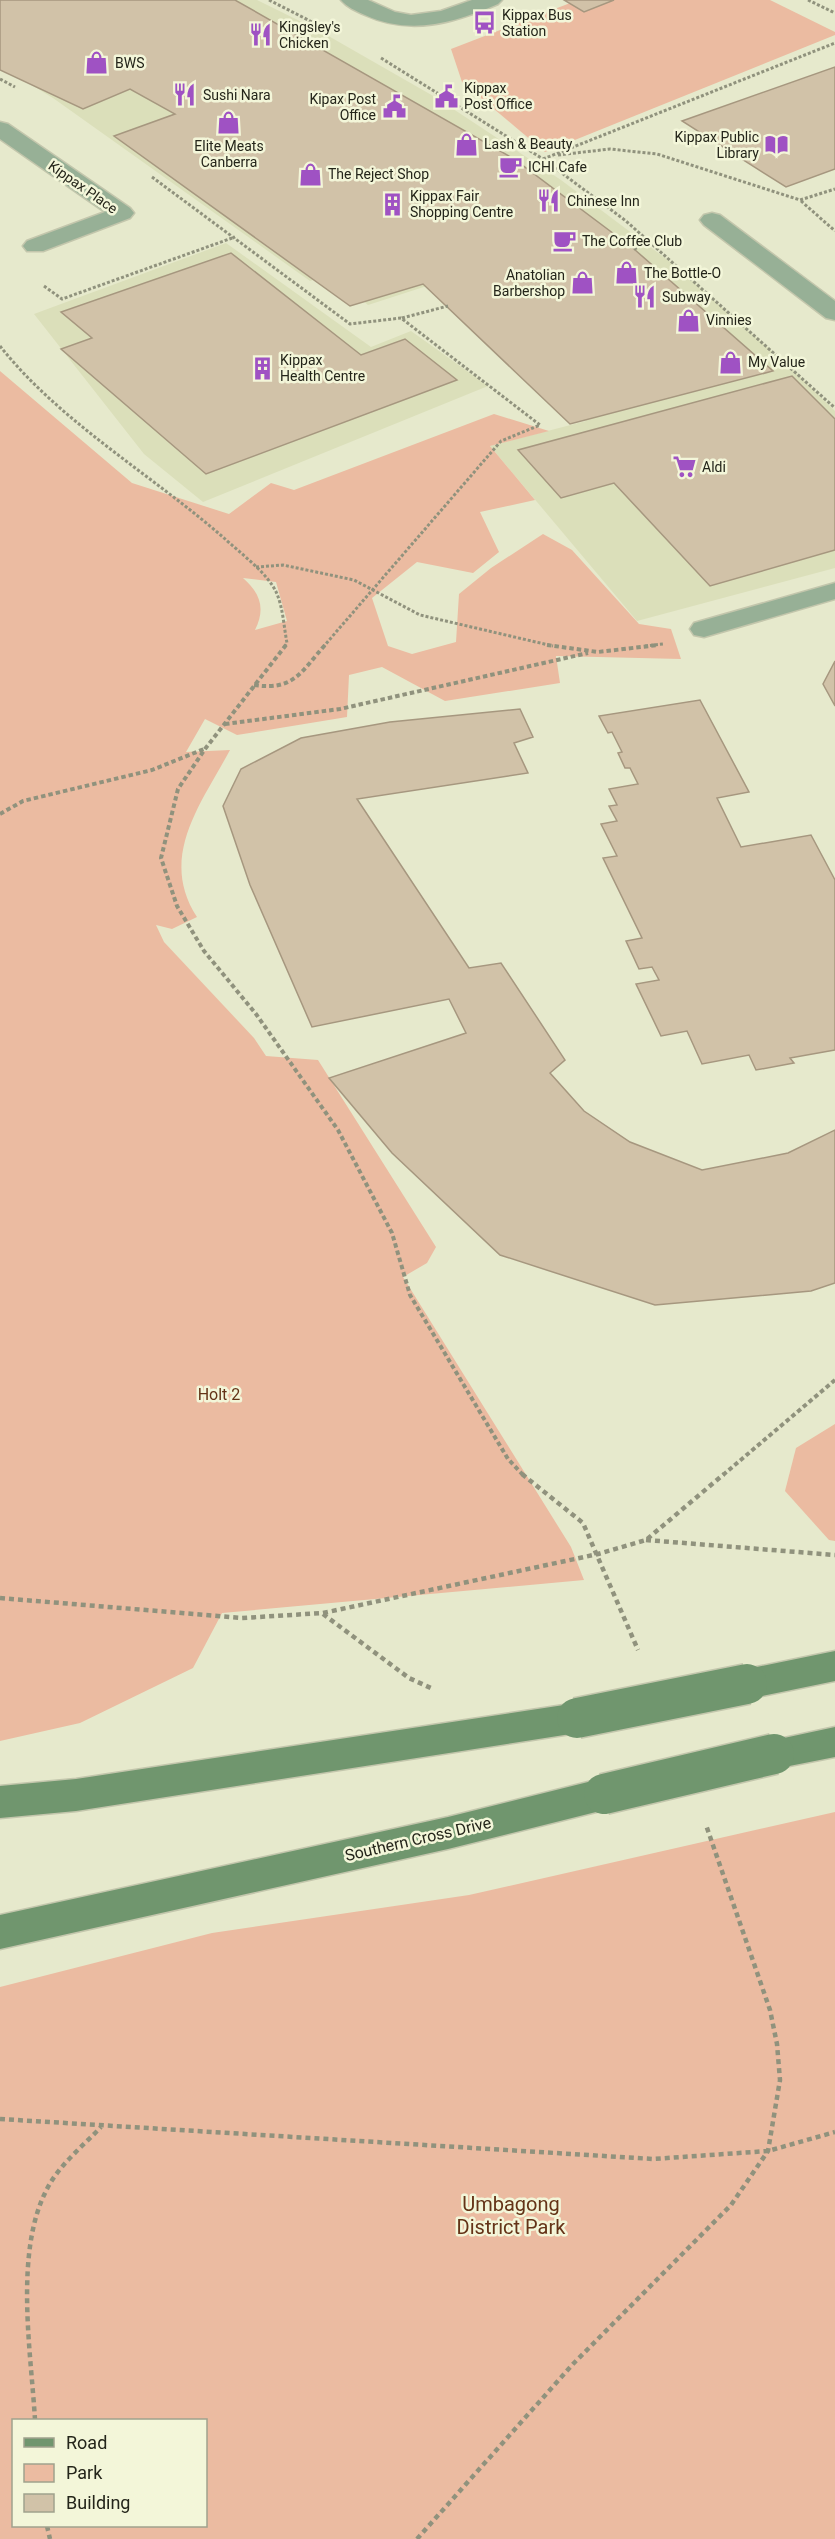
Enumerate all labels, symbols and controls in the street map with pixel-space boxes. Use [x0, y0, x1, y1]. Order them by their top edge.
place label: Kippax Bus Station [502, 7, 572, 39]
bus stop icon: Kippax Bus Station [471, 10, 497, 36]
place label: Kingsley's Chicken [279, 19, 341, 51]
restaurant icon: Kingsley's Chicken [248, 22, 274, 48]
shop icon: BWS [84, 50, 110, 76]
place label: BWS [115, 55, 144, 71]
place label: Kippax Post Office [464, 80, 532, 112]
restaurant icon: Sushi Nara [172, 82, 198, 108]
public building icon: Kippax Post Office [433, 83, 459, 109]
place label: Sushi Nara [203, 87, 271, 103]
place label: Kipax Post Office [309, 91, 376, 123]
public building icon: Kipax Post Office [381, 94, 407, 120]
shop icon: Elite Meats Canberra [216, 109, 242, 135]
place label: Kippax Public Library [675, 129, 759, 161]
shop icon: Lash & Beauty [453, 131, 479, 157]
library icon: Kippax Public Library [764, 132, 790, 158]
place label: Lash & Beauty [484, 136, 573, 152]
place label: Elite Meats Canberra [194, 138, 264, 170]
cafe icon: ICHI Cafe [497, 154, 523, 180]
street label: Kippax Place [45, 157, 121, 217]
place label: ICHI Cafe [528, 159, 587, 175]
shop icon: The Reject Shop [297, 161, 323, 187]
place label: The Reject Shop [328, 166, 429, 182]
place label: Kippax Fair Shopping Centre [410, 188, 513, 220]
restaurant icon: Chinese Inn [536, 188, 562, 214]
building icon: Kippax Fair Shopping Centre [379, 191, 405, 217]
place label: Chinese Inn [567, 193, 640, 209]
cafe icon: The Coffee Club [551, 228, 577, 254]
place label: The Coffee Club [582, 233, 682, 249]
shop icon: The Bottle-O [613, 260, 639, 286]
place label: The Bottle-O [644, 265, 721, 281]
place label: Anatolian Barbershop [493, 267, 565, 299]
shop icon: Anatolian Barbershop [570, 270, 596, 296]
restaurant icon: Subway [631, 284, 657, 310]
place label: Subway [662, 289, 711, 305]
shop icon: Vinnies [675, 307, 701, 333]
place label: Vinnies [706, 312, 752, 328]
shop icon: My Value [717, 349, 743, 375]
place label: Kippax Health Centre [280, 352, 365, 384]
place label: My Value [748, 354, 805, 370]
building icon: Kippax Health Centre [249, 355, 275, 381]
supermarket icon: Aldi [671, 454, 697, 480]
place label: Aldi [702, 459, 726, 475]
park label: Holt 2 [198, 1385, 240, 1404]
street label: Southern Cross Drive [343, 1813, 493, 1865]
park label: Umbagong District Park [457, 2192, 566, 2239]
legend [12, 2419, 207, 2527]
text: Road [66, 2432, 107, 2453]
text: Park [66, 2462, 103, 2483]
text: Building [66, 2492, 130, 2513]

